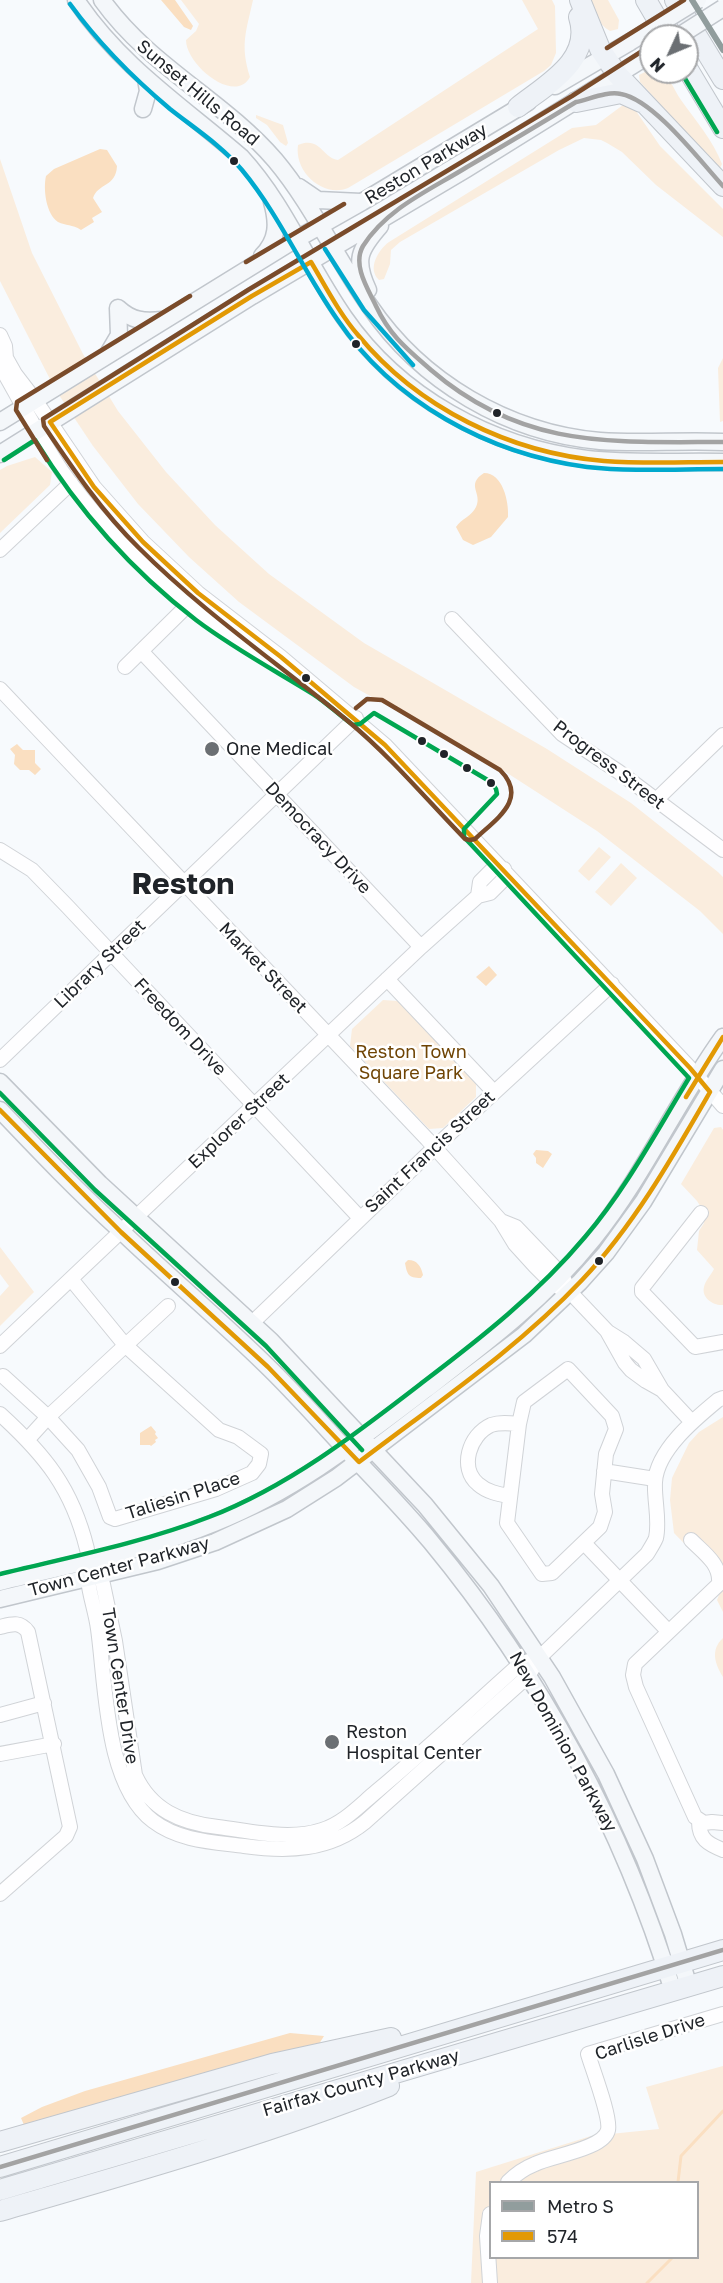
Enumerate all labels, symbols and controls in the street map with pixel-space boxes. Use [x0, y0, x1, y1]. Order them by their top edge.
north arrow [639, 24, 699, 84]
street label: Sunset Hills Road [132, 35, 264, 151]
text: N [646, 54, 669, 76]
street label: Reston Parkway [361, 119, 491, 209]
unlabelled marker [228, 155, 240, 167]
unlabelled marker [350, 338, 362, 350]
unlabelled marker [491, 407, 503, 419]
unlabelled marker [300, 672, 312, 684]
street label: Progress Street [549, 716, 669, 814]
unlabelled marker [416, 735, 428, 747]
place label: One Medical [226, 738, 333, 760]
marker: One Medical [203, 740, 221, 758]
unlabelled marker [438, 748, 450, 760]
unlabelled marker [461, 762, 473, 774]
unlabelled marker [485, 777, 497, 789]
street label: Democracy Drive [261, 778, 375, 898]
district label: Reston [132, 866, 234, 902]
street label: Library Street [50, 915, 150, 1013]
street label: Market Street [214, 918, 312, 1018]
street label: Freedom Drive [129, 974, 231, 1080]
park label: Reston Town Square Park [355, 1041, 467, 1084]
street label: Explorer Street [184, 1069, 294, 1173]
street label: Saint Francis Street [361, 1086, 499, 1218]
unlabelled marker [593, 1255, 605, 1267]
unlabelled marker [169, 1276, 181, 1288]
street label: Taliesin Place [123, 1467, 243, 1525]
street label: Town Center Parkway [26, 1532, 212, 1602]
street label: Town Center Drive [97, 1606, 143, 1766]
street label: New Dominion Parkway [504, 1648, 622, 1836]
place label: Reston Hospital Center [346, 1721, 482, 1764]
marker: Reston Hospital Center [323, 1733, 341, 1751]
street label: Carlisle Drive [592, 2009, 708, 2065]
street label: Fairfax County Parkway [260, 2045, 462, 2121]
legend [489, 2181, 699, 2259]
text: Metro S [547, 2195, 614, 2217]
text: 574 [547, 2225, 578, 2247]

